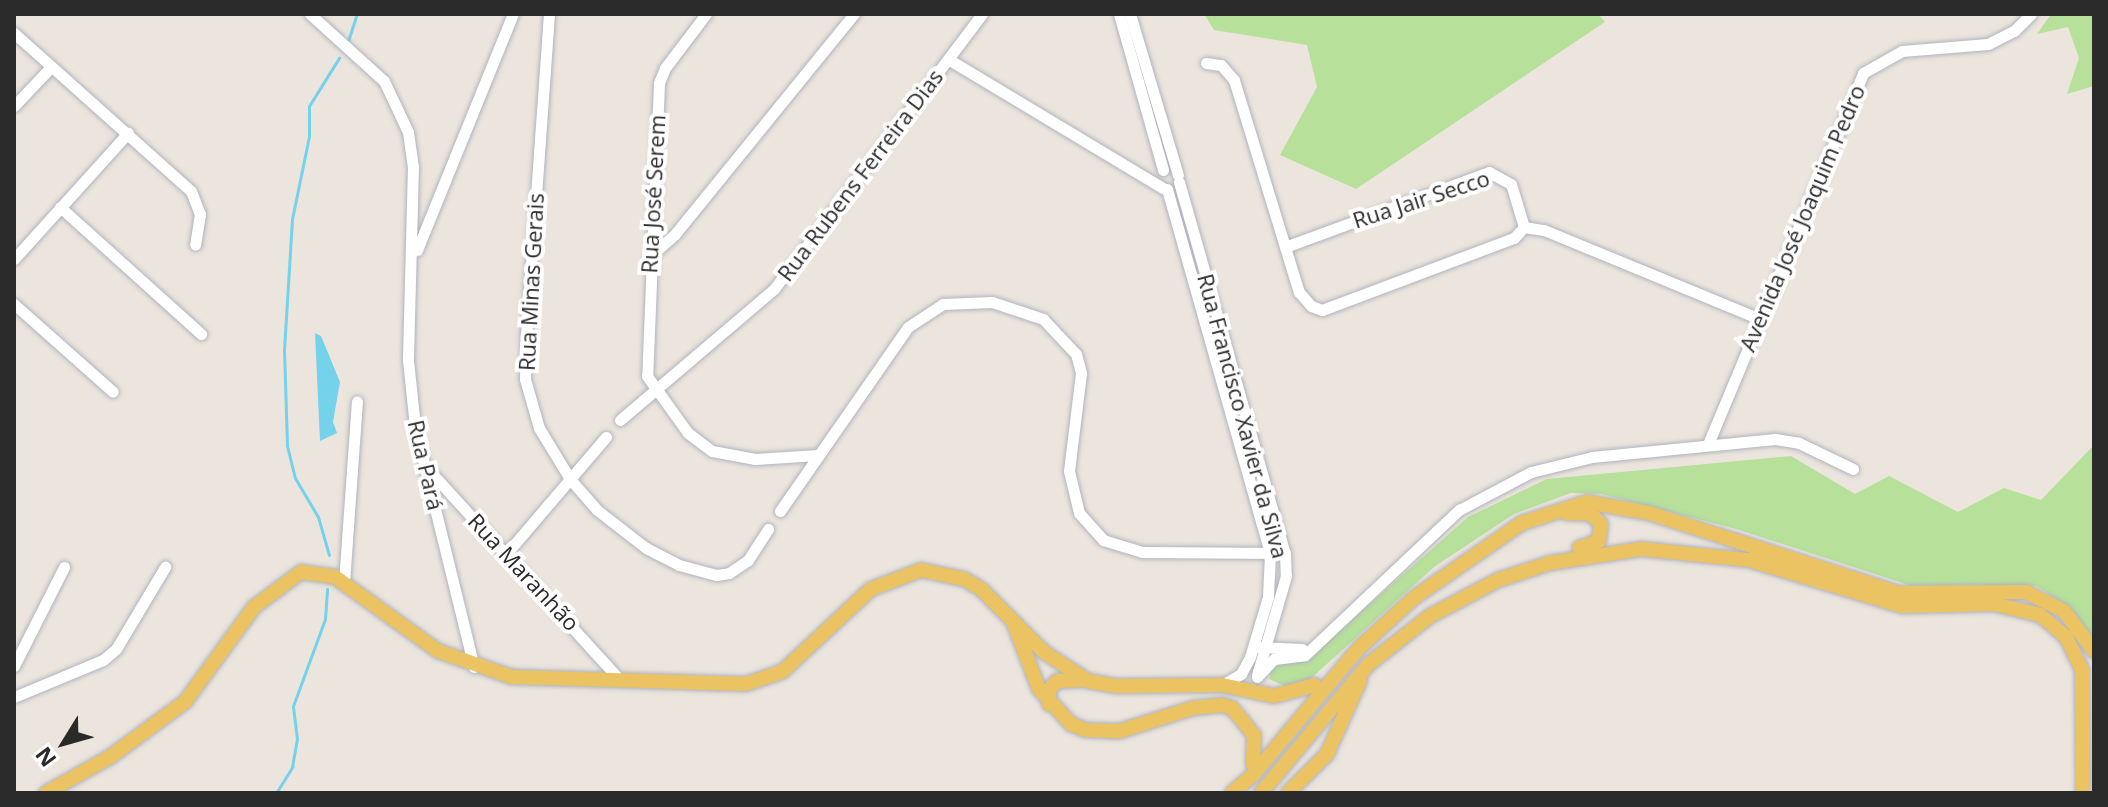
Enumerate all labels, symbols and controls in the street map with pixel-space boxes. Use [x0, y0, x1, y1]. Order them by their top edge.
street label: Rua Rubens Ferreira Dias [772, 64, 948, 286]
street label: Avenida José Joaquim Pedro [1734, 81, 1870, 355]
street label: Rua José Serem [636, 114, 670, 274]
street label: Rua Jair Secco [1349, 164, 1493, 234]
street label: Rua Minas Gerais [513, 192, 549, 372]
street label: Rua Francisco Xavier da Silva [1192, 271, 1294, 561]
street label: Rua Pará [403, 417, 449, 513]
street label: Rua Maranhão [463, 508, 585, 636]
north arrow [24, 703, 104, 783]
text: N [27, 741, 62, 774]

